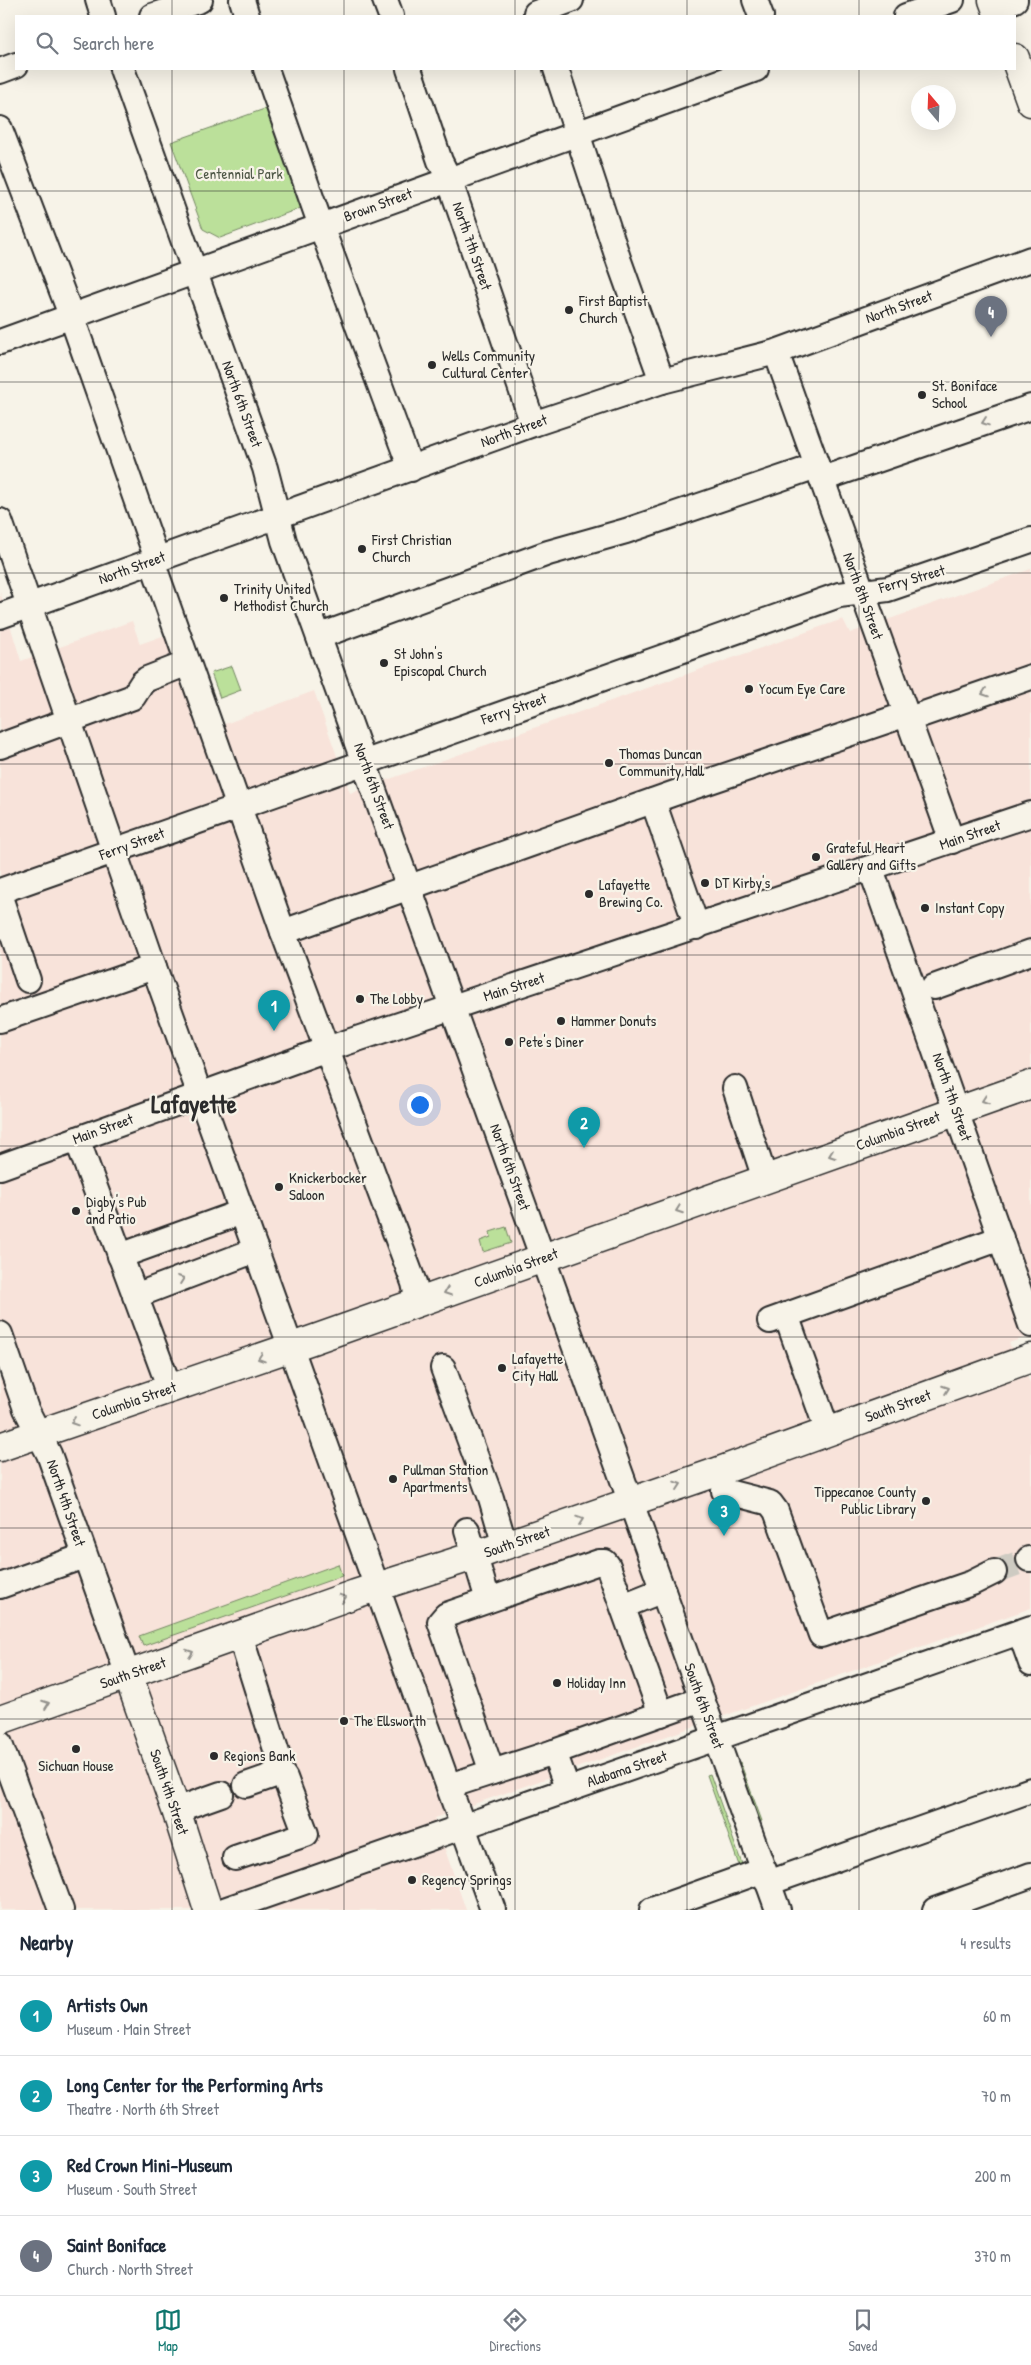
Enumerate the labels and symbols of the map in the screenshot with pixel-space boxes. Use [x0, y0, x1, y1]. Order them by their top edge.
north arrow [911, 85, 956, 130]
park label: Centennial Park [195, 163, 283, 184]
street label: Brown Street [341, 182, 416, 227]
street label: North 7th Street [448, 199, 498, 294]
street label: North Street [863, 284, 936, 328]
place label: First Baptist Church [578, 290, 648, 328]
pin: 4 [975, 296, 1007, 337]
marker: First Baptist Church [563, 304, 575, 316]
place label: Wells Community Cultural Center [442, 345, 535, 383]
street label: North 6th Street [217, 358, 268, 451]
marker: Wells Community Cultural Center [426, 359, 438, 371]
place label: St. Boniface School [932, 375, 998, 413]
marker: St. Boniface School [916, 389, 928, 401]
street label: North Street [478, 408, 551, 452]
one-way arrow [981, 417, 990, 427]
place label: First Christian Church [371, 529, 452, 567]
marker: First Christian Church [356, 543, 368, 555]
street label: North Street [96, 545, 169, 589]
street label: North 8th Street [838, 549, 889, 643]
street label: Ferry Street [875, 559, 948, 598]
place label: Trinity United Methodist Church [234, 578, 328, 616]
marker: Trinity United Methodist Church [218, 592, 230, 604]
place label: St John's Episcopal Church [394, 643, 486, 681]
marker: St John's Episcopal Church [378, 657, 390, 669]
place label: Yocum Eye Care [759, 678, 845, 699]
marker: Yocum Eye Care [743, 683, 755, 695]
street label: Ferry Street [477, 687, 550, 730]
one-way arrow [981, 687, 990, 697]
street label: North 6th Street [349, 740, 400, 833]
place label: Thomas Duncan Community Hall [619, 743, 705, 781]
marker: Thomas Duncan Community Hall [603, 757, 615, 769]
street label: Main Street [936, 814, 1004, 855]
street label: Ferry Street [95, 822, 168, 865]
place label: Grateful Heart Gallery and Gifts [826, 837, 916, 875]
marker: Grateful Heart Gallery and Gifts [810, 851, 822, 863]
place label: DT Kirby's [715, 872, 771, 893]
place label: Lafayette Brewing Co. [599, 874, 663, 912]
marker: DT Kirby's [699, 877, 711, 889]
marker: Lafayette Brewing Co. [583, 888, 595, 900]
place label: Instant Copy [935, 897, 1005, 918]
marker: Instant Copy [919, 902, 931, 914]
street label: Main Street [480, 966, 548, 1006]
place label: The Lobby [370, 988, 423, 1009]
pin: 1 [258, 990, 290, 1031]
marker: The Lobby [354, 993, 366, 1005]
place label: Hammer Donuts [571, 1010, 657, 1031]
marker: Hammer Donuts [555, 1015, 567, 1027]
place label: Pete's Diner [519, 1031, 584, 1052]
marker: Pete's Diner [503, 1036, 515, 1048]
street label: North 7th Street [928, 1050, 978, 1145]
district label: Lafayette [151, 1087, 237, 1122]
your location [407, 1092, 433, 1118]
one-way arrow [981, 1095, 990, 1105]
street label: Columbia Street [853, 1105, 944, 1155]
pin: 2 [568, 1107, 600, 1148]
street label: Main Street [69, 1108, 137, 1149]
street label: North 6th Street [485, 1121, 536, 1214]
one-way arrow [828, 1149, 837, 1159]
place label: Knickerbocker Saloon [289, 1167, 367, 1205]
marker: Knickerbocker Saloon [273, 1181, 285, 1193]
place label: Digby's Pub and Patio [86, 1191, 147, 1229]
one-way arrow [675, 1204, 684, 1214]
marker: Digby's Pub and Patio [70, 1205, 82, 1217]
street label: Columbia Street [471, 1242, 562, 1292]
one-way arrow [176, 1275, 184, 1285]
one-way arrow [443, 1286, 452, 1296]
place label: Lafayette City Hall [512, 1348, 563, 1386]
one-way arrow [257, 1352, 265, 1362]
marker: Lafayette City Hall [496, 1362, 508, 1374]
street label: Columbia Street [89, 1376, 180, 1425]
street label: South Street [862, 1384, 935, 1427]
one-way arrow [941, 1385, 950, 1395]
one-way arrow [70, 1416, 79, 1426]
street label: North 4th Street [42, 1457, 91, 1550]
place label: Pullman Station Apartments [403, 1459, 488, 1497]
marker: Pullman Station Apartments [387, 1473, 399, 1485]
one-way arrow [673, 1481, 681, 1491]
place label: Tippecanoe County Public Library [814, 1481, 916, 1519]
pin: 3 [708, 1495, 740, 1536]
marker: Tippecanoe County Public Library [920, 1495, 932, 1507]
one-way arrow [576, 1515, 584, 1525]
street label: South Street [481, 1520, 554, 1563]
one-way arrow [338, 1594, 347, 1604]
one-way arrow [185, 1649, 194, 1659]
street label: South Street [97, 1651, 170, 1694]
street label: South 6th Street [679, 1660, 730, 1752]
place label: Holiday Inn [567, 1672, 626, 1693]
marker: Holiday Inn [551, 1677, 563, 1689]
one-way arrow [41, 1700, 50, 1710]
place label: The Ellsworth [354, 1710, 426, 1731]
marker: The Ellsworth [338, 1715, 350, 1727]
marker: Sichuan House [70, 1743, 82, 1755]
place label: Regions Bank [224, 1745, 295, 1766]
street label: Alabama Street [584, 1745, 671, 1792]
street label: South 4th Street [145, 1746, 194, 1838]
marker: Regions Bank [208, 1750, 220, 1762]
place label: Sichuan House [38, 1755, 114, 1776]
place label: Regency Springs [422, 1869, 512, 1890]
marker: Regency Springs [406, 1874, 418, 1886]

